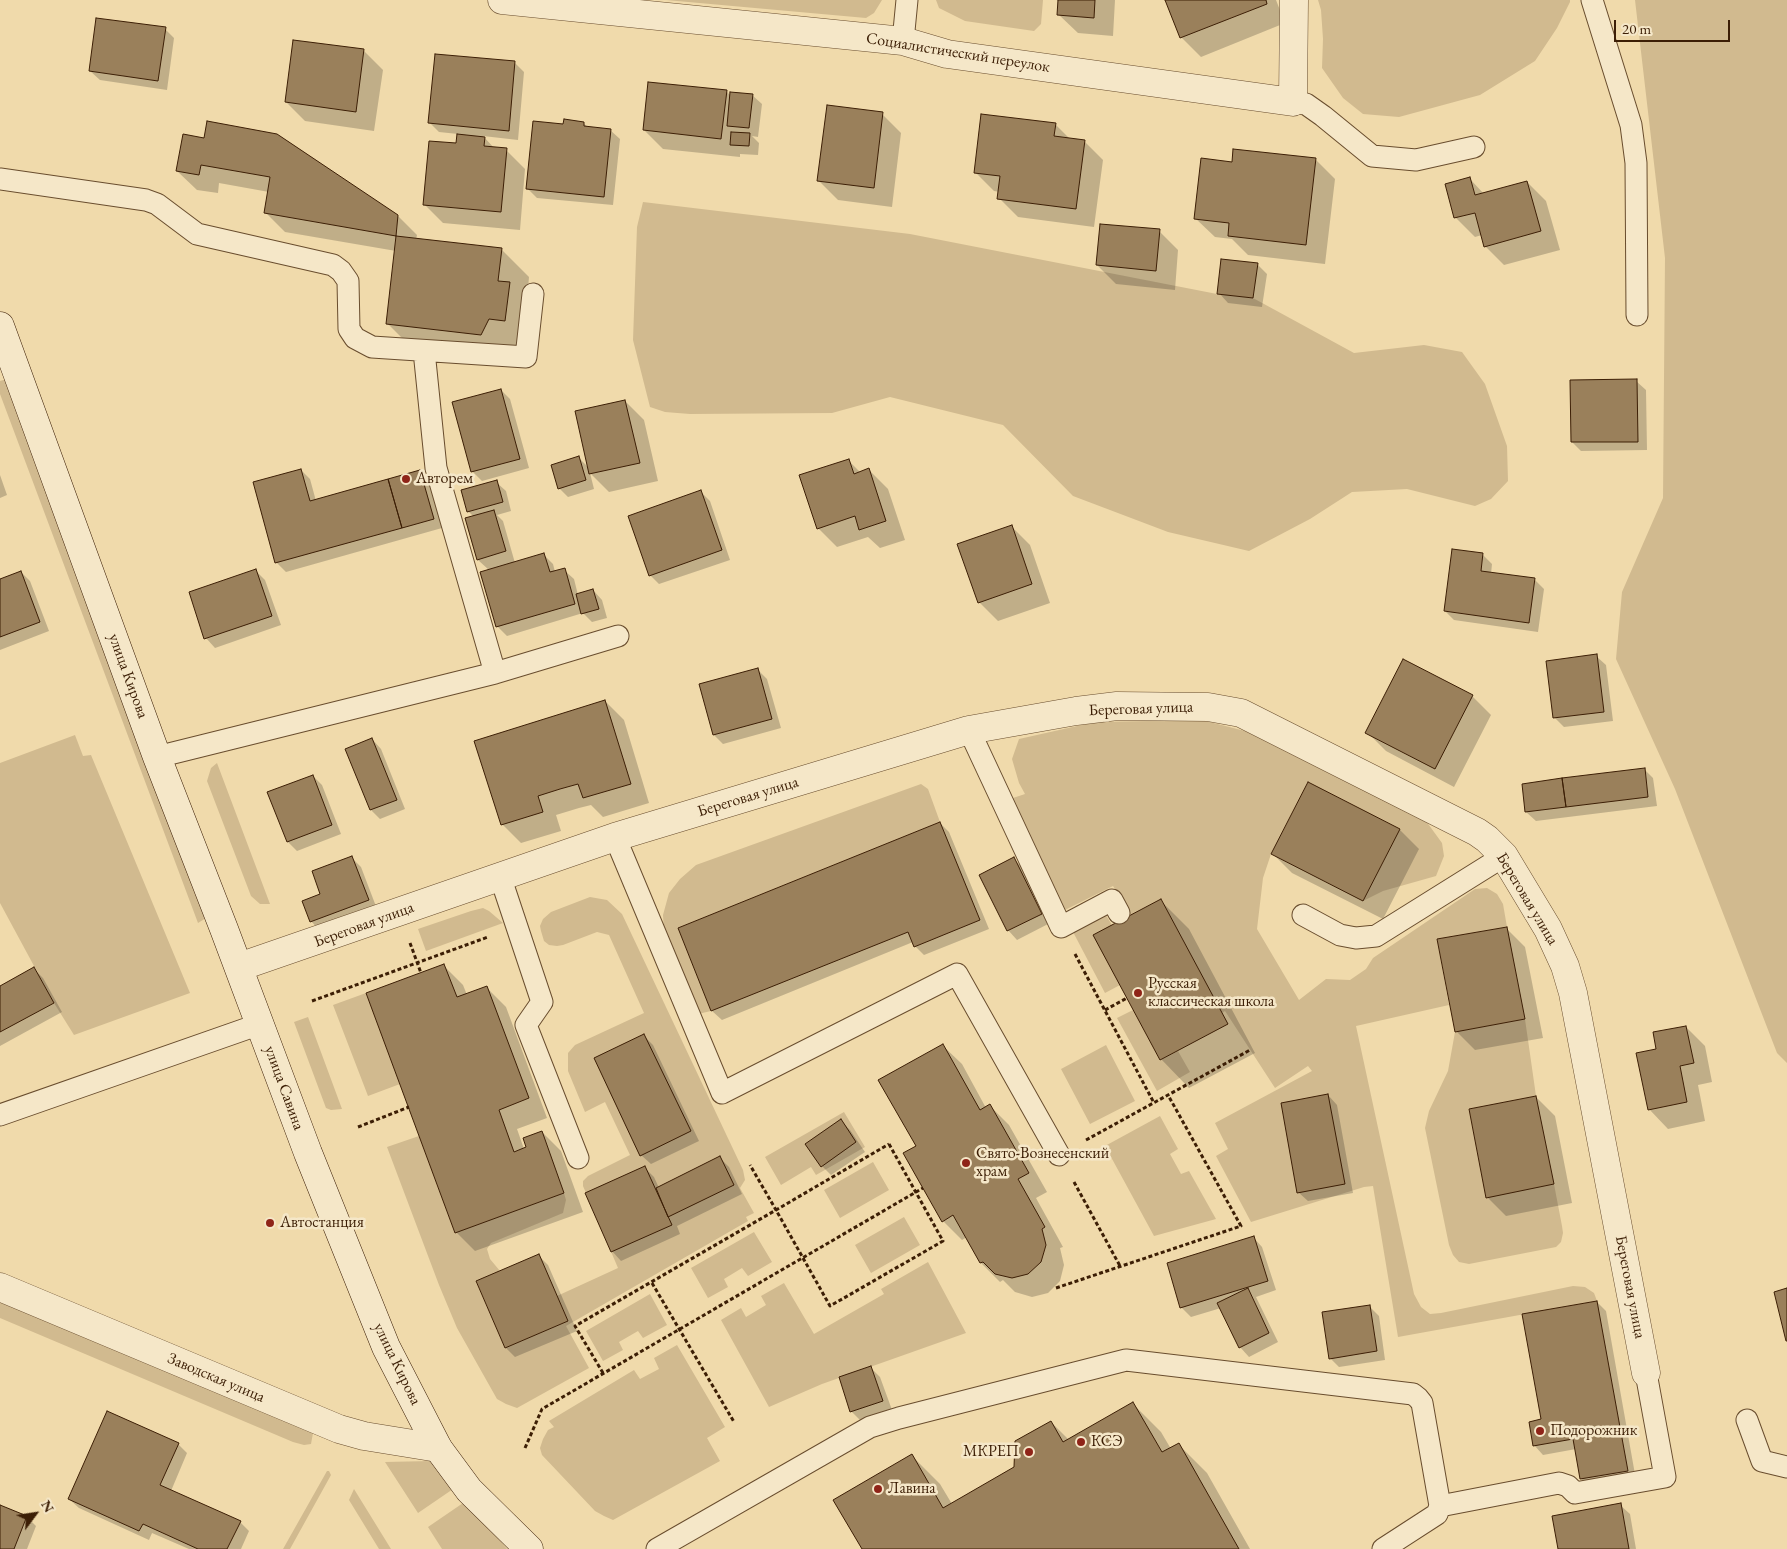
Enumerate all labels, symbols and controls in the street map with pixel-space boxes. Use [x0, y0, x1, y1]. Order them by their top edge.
scale bar [1617, 10, 1733, 42]
text: 20 m [1622, 19, 1651, 38]
street label: Социалистический переулок [865, 29, 1051, 77]
place label: Авторем [416, 469, 473, 489]
marker: Авторем [400, 473, 412, 485]
street label: улица Кирова [104, 631, 152, 721]
street label: Береговая улица [1088, 698, 1194, 720]
street label: Береговая улица [695, 773, 801, 821]
street label: Береговая улица [1492, 849, 1562, 949]
street label: Береговая улица [312, 898, 416, 952]
place label: Русская классическая школа [1148, 974, 1274, 1012]
marker: Русская классическая школа [1132, 987, 1144, 999]
street label: улица Савина [260, 1043, 308, 1133]
place label: Свято-Вознесенский храм [976, 1144, 1109, 1182]
marker: Свято-Вознесенский храм [960, 1157, 972, 1169]
place label: Автостанция [280, 1213, 364, 1233]
marker: Автостанция [264, 1217, 276, 1229]
street label: Береговая улица [1611, 1234, 1649, 1340]
street label: улица Кирова [369, 1320, 425, 1408]
street label: Заводская улица [164, 1349, 268, 1407]
place label: Подорожник [1550, 1421, 1637, 1441]
marker: Подорожник [1534, 1425, 1546, 1437]
place label: КСЭ [1091, 1432, 1123, 1452]
marker: КСЭ [1075, 1436, 1087, 1448]
place label: МКРЕП [963, 1442, 1019, 1462]
marker: МКРЕП [1023, 1446, 1035, 1458]
place label: Лавина [888, 1479, 936, 1499]
marker: Лавина [872, 1483, 884, 1495]
north arrow [10, 1489, 60, 1539]
text: N [37, 1497, 58, 1516]

